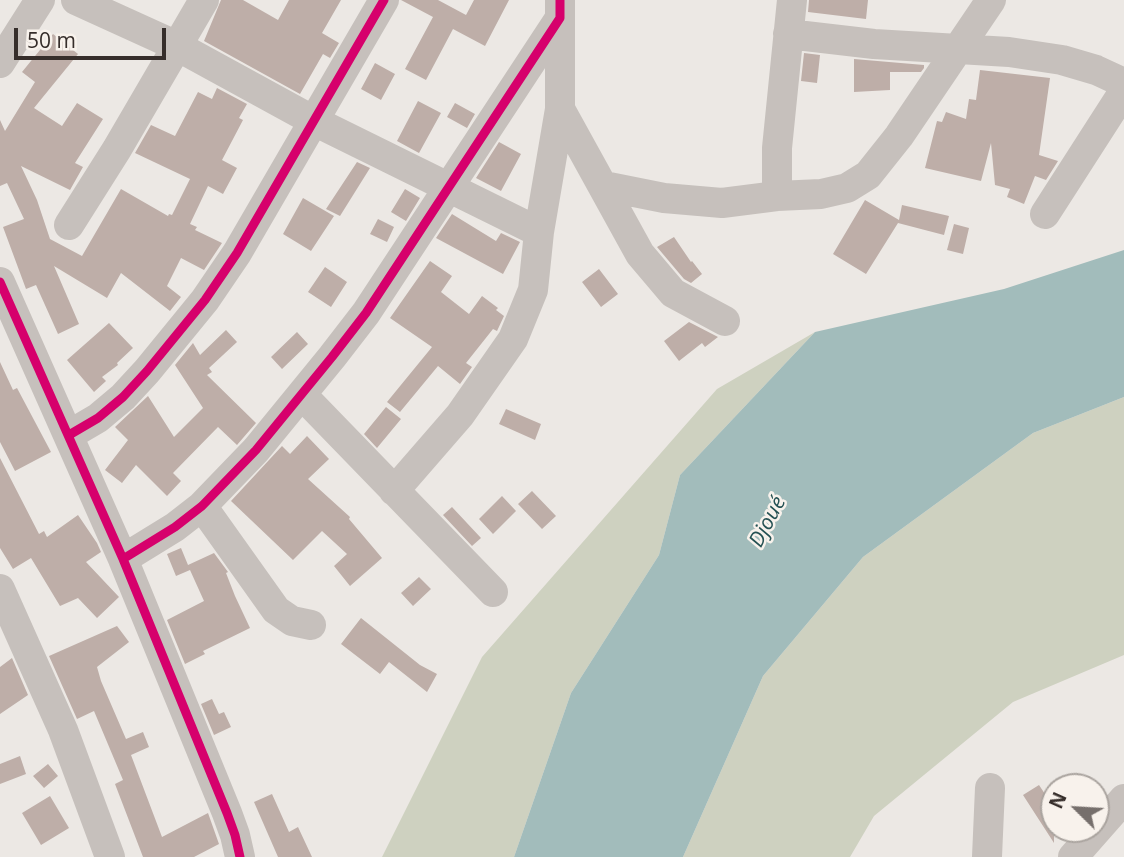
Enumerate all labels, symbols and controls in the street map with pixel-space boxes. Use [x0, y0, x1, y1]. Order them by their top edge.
scale bar [18, 14, 170, 58]
text: 50 m [27, 26, 76, 54]
water label: Djoué [744, 492, 792, 552]
north arrow [1040, 773, 1110, 843]
text: N [1043, 788, 1073, 813]

